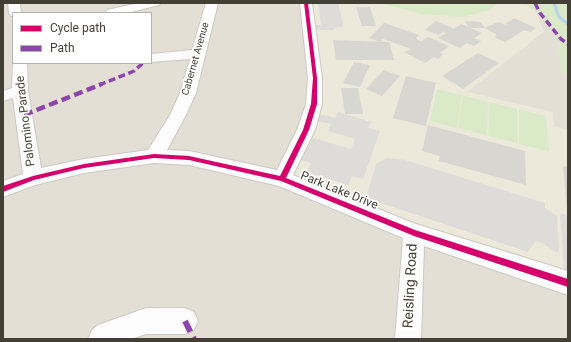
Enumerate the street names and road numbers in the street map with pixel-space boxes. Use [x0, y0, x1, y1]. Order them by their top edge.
street label: Cabernet Avenue [180, 21, 212, 97]
street label: Palomino Parade [13, 75, 39, 167]
street label: Park Lake Drive [298, 169, 380, 213]
street label: Reisling Road [400, 243, 422, 329]

